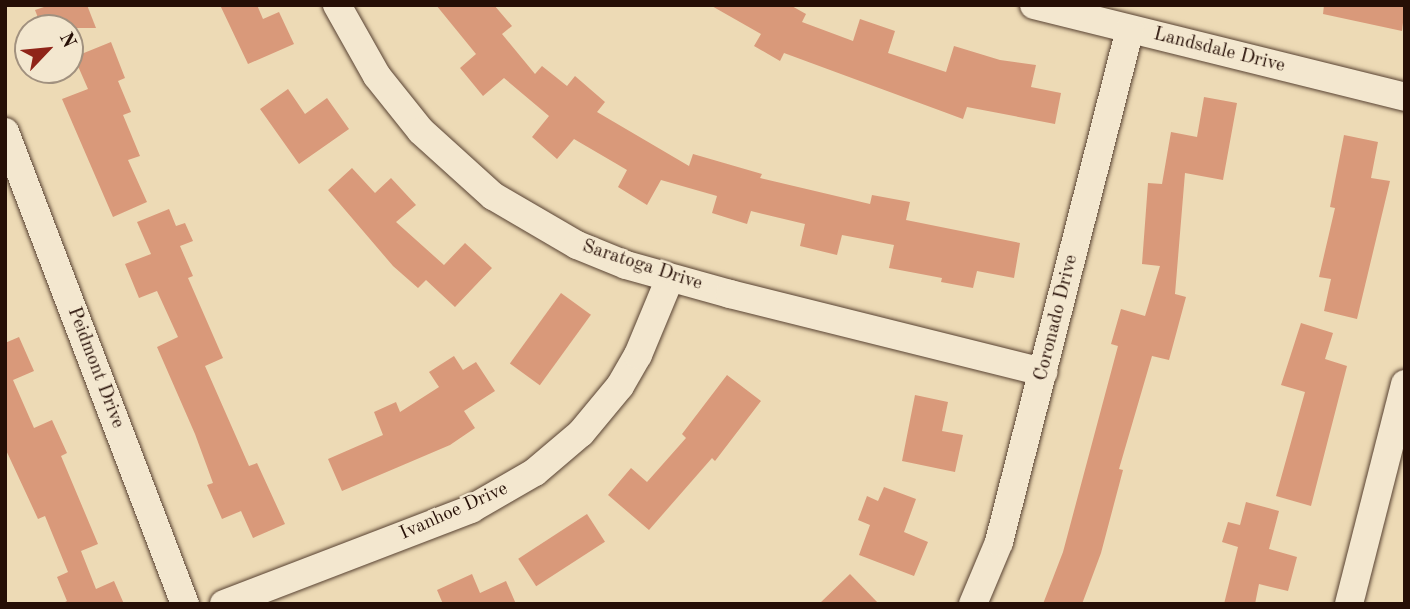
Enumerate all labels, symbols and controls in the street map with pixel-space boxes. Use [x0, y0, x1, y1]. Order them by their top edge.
north arrow [14, 14, 84, 84]
street label: Landsdale Drive [1151, 24, 1287, 78]
text: N [55, 30, 78, 51]
street label: Saratoga Drive [579, 236, 705, 296]
street label: Coronado Drive [1030, 253, 1084, 383]
street label: Peidmont Drive [61, 304, 129, 432]
street label: Ivanhoe Drive [396, 478, 512, 546]

